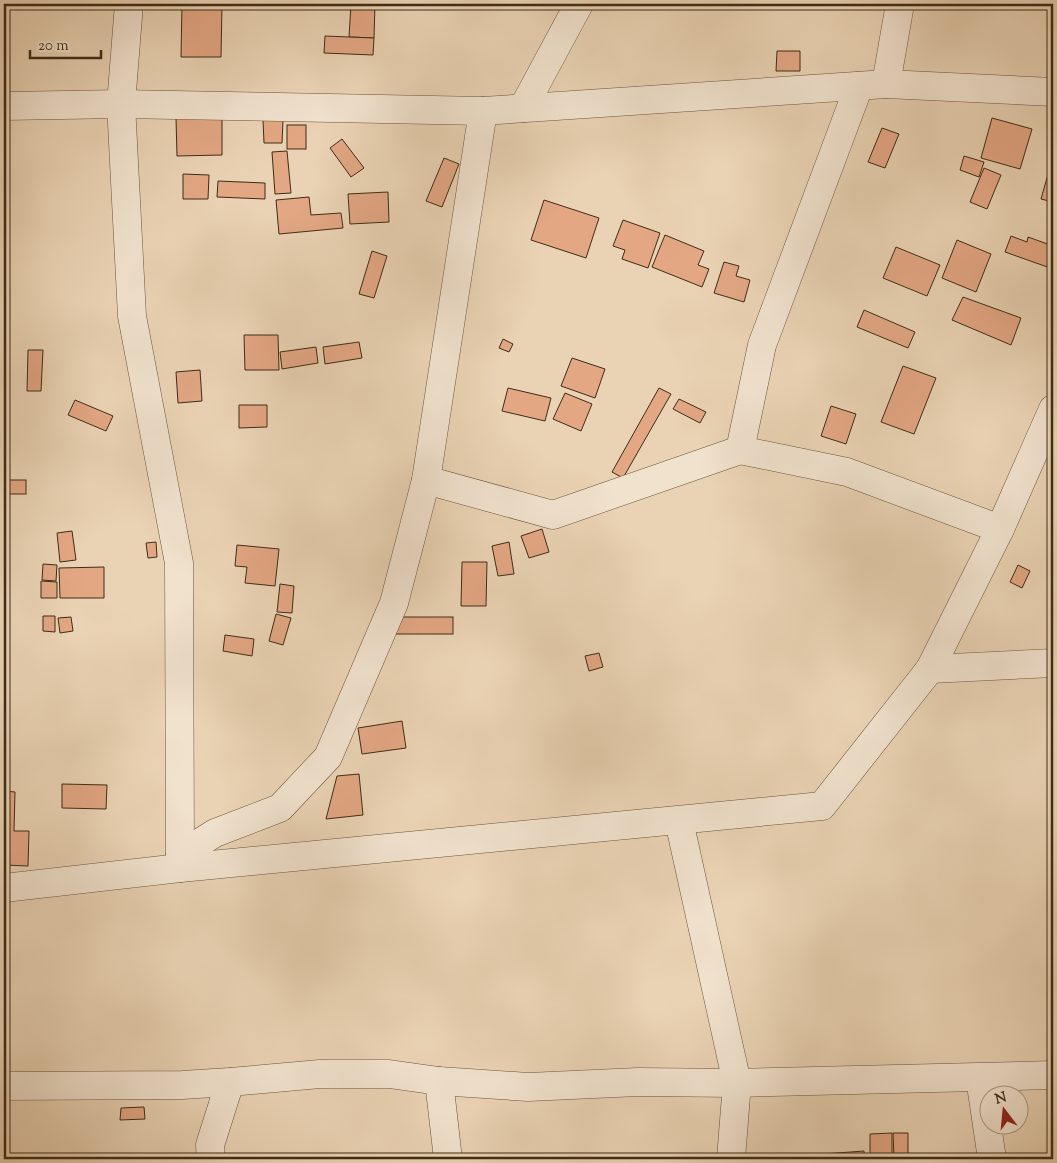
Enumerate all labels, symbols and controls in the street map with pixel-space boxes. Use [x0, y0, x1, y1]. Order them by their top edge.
scale bar [30, 28, 101, 60]
text: 20 m [38, 36, 69, 57]
north arrow [980, 1086, 1030, 1136]
text: N [993, 1088, 1009, 1111]

